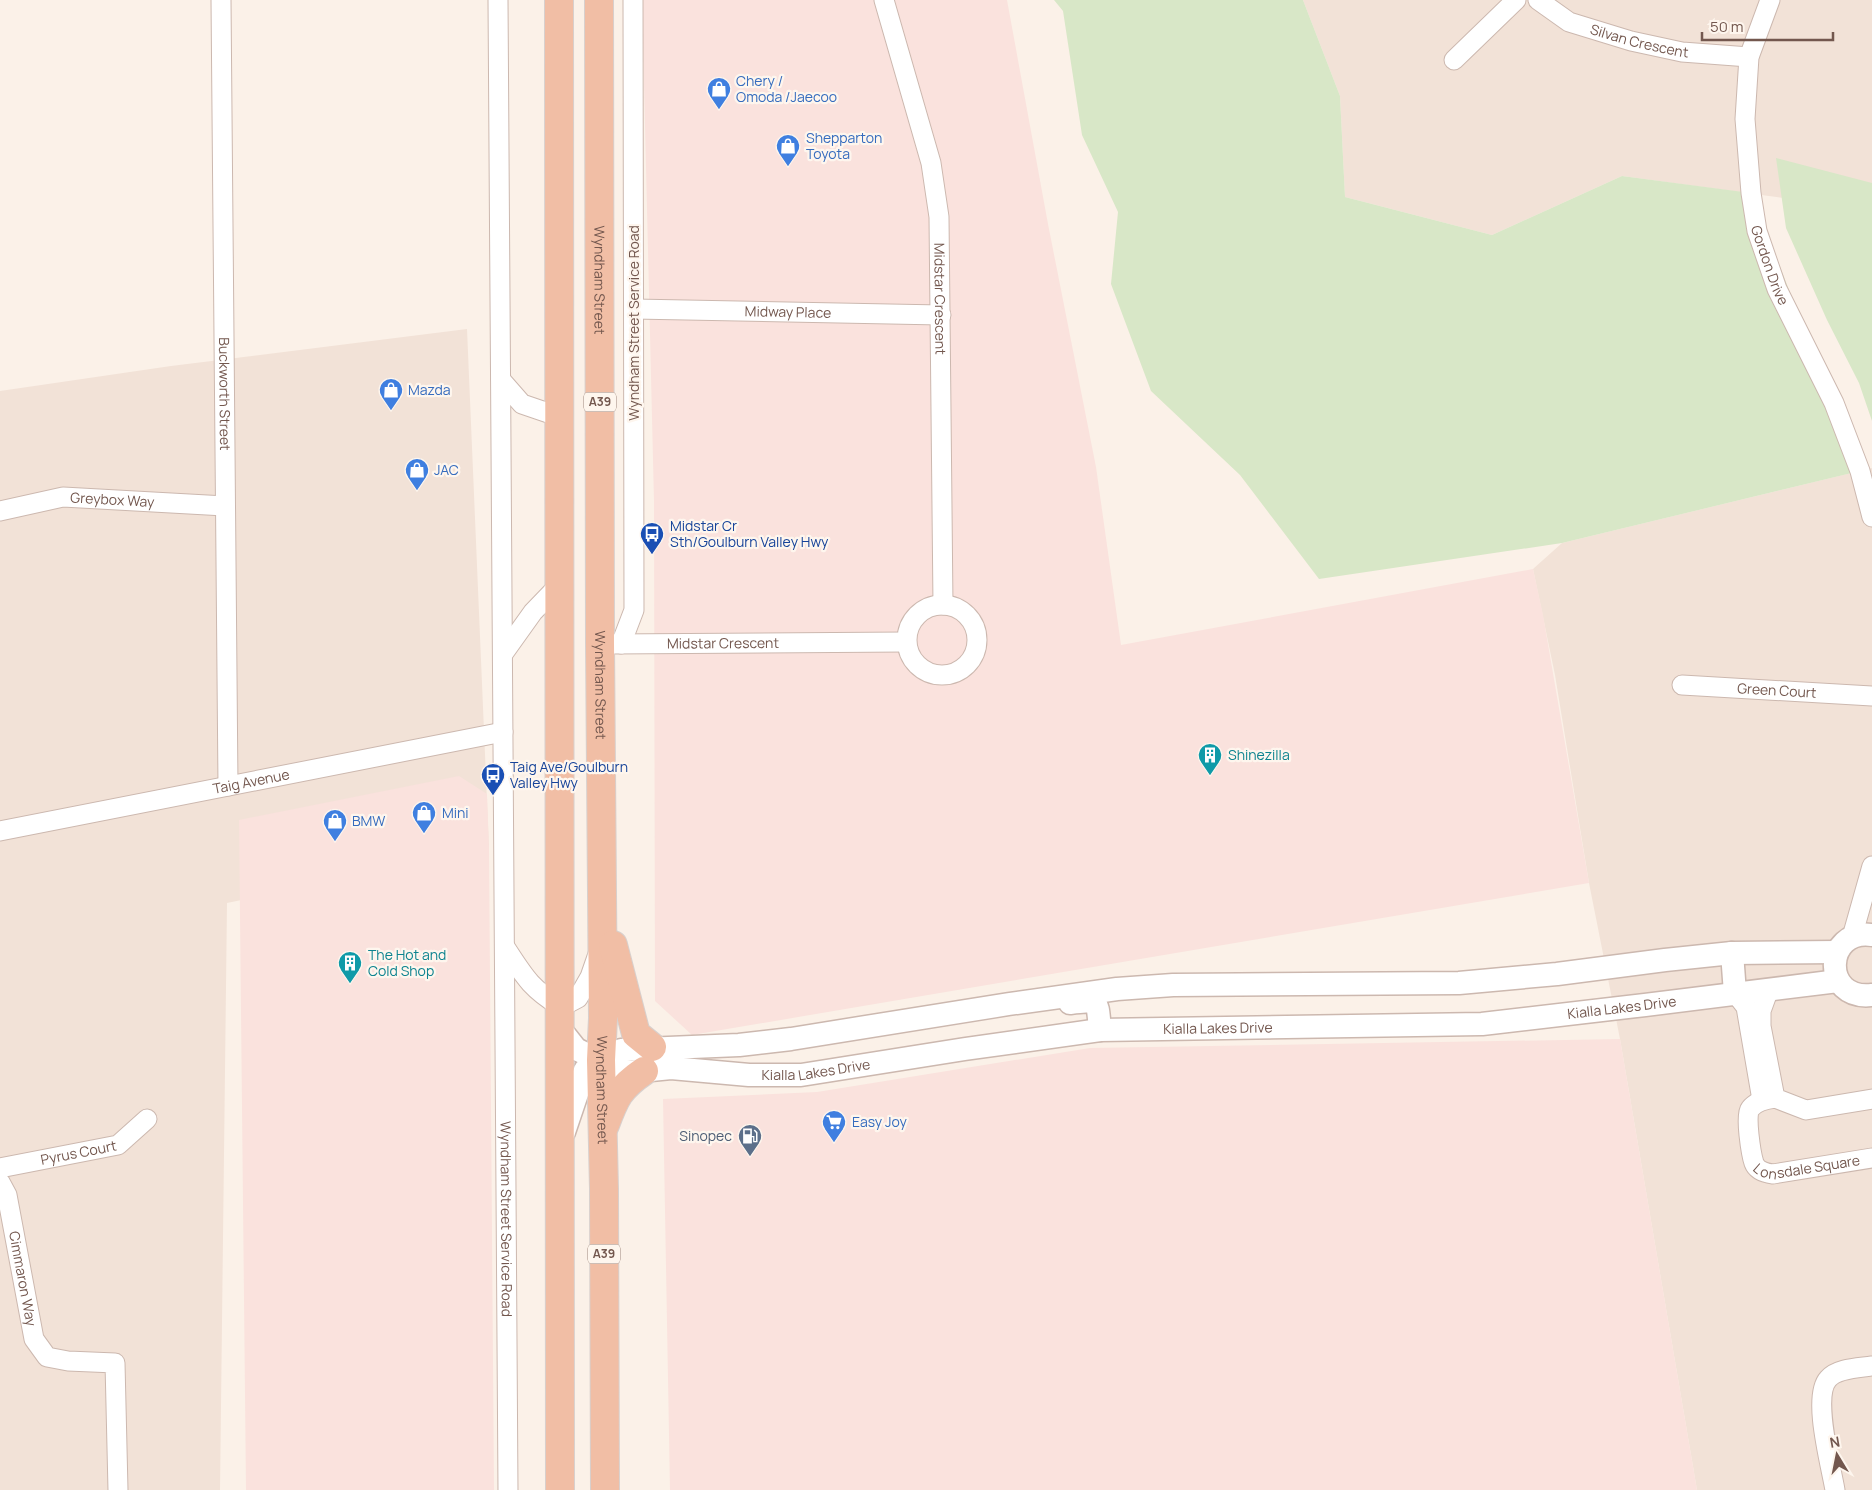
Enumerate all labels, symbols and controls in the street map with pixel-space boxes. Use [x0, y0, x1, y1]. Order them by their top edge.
scale bar [1702, 10, 1833, 42]
text: 50 m [1710, 16, 1744, 37]
street label: Silvan Crescent [1588, 19, 1689, 61]
place label: Chery / Omoda /Jaecoo [736, 71, 837, 106]
shop icon: Chery / Omoda /Jaecoo [706, 76, 732, 110]
place label: Shepparton Toyota [806, 128, 882, 163]
shop icon: Shepparton Toyota [775, 133, 801, 167]
street label: Gordon Drive [1747, 224, 1793, 308]
street label: Wyndham Street [590, 225, 610, 335]
street label: Wyndham Street Service Road [624, 225, 643, 421]
street label: Midstar Crescent [930, 243, 950, 355]
street label: Midway Place [745, 301, 831, 322]
street label: Buckworth Street [215, 337, 235, 451]
shop icon: Mazda [378, 377, 404, 411]
place label: Mazda [408, 380, 450, 399]
road number: A39 [584, 392, 616, 412]
shop icon: JAC [404, 457, 430, 491]
place label: JAC [434, 460, 459, 479]
street label: Greybox Way [70, 487, 156, 511]
place label: Midstar Cr Sth/Goulburn Valley Hwy [670, 516, 829, 551]
bus stop icon: Midstar Cr Sth/Goulburn Valley Hwy [639, 521, 665, 555]
street label: Wyndham Street [591, 630, 611, 740]
street label: Midstar Crescent [667, 633, 779, 653]
street label: Green Court [1737, 678, 1817, 702]
building icon: Shinezilla [1197, 742, 1223, 776]
place label: Shinezilla [1228, 745, 1290, 764]
place label: Taig Ave/Goulburn Valley Hwy [510, 757, 628, 792]
bus stop icon: Taig Ave/Goulburn Valley Hwy [480, 762, 506, 796]
street label: Taig Avenue [211, 764, 291, 798]
shop icon: Mini [411, 800, 437, 834]
place label: Mini [442, 803, 469, 822]
shop icon: BMW [322, 808, 348, 842]
place label: BMW [352, 811, 385, 830]
place label: The Hot and Cold Shop [368, 945, 446, 980]
building icon: The Hot and Cold Shop [337, 950, 363, 984]
street label: Kialla Lakes Drive [1566, 991, 1677, 1023]
street label: Kialla Lakes Drive [1163, 1017, 1273, 1038]
street label: Wyndham Street [592, 1035, 613, 1145]
street label: Kialla Lakes Drive [762, 1054, 872, 1084]
supermarket icon: Easy Joy [821, 1109, 847, 1143]
place label: Easy Joy [852, 1112, 908, 1131]
street label: Wyndham Street Service Road [497, 1121, 517, 1317]
fuel station icon: Sinopec [737, 1123, 763, 1157]
place label: Sinopec [679, 1126, 732, 1145]
street label: Pyrus Court [39, 1135, 118, 1169]
street label: Lonsdale Square [1749, 1150, 1861, 1183]
street label: Cimmaron Way [5, 1230, 42, 1328]
road number: A39 [588, 1244, 620, 1264]
north arrow [1812, 1430, 1862, 1480]
text: N [1828, 1431, 1841, 1452]

